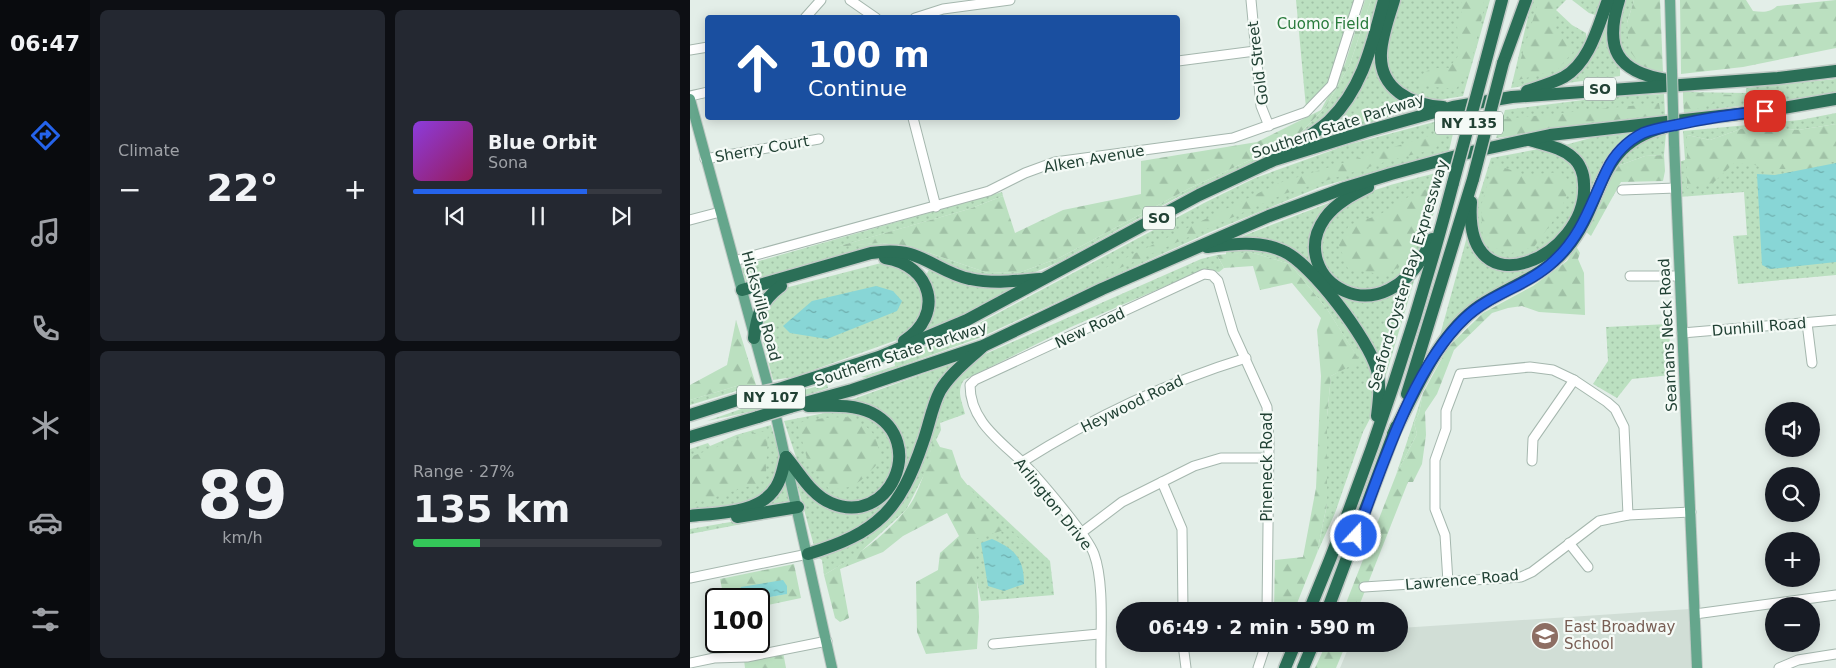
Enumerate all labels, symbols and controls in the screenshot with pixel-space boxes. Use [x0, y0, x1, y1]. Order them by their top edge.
park label: Cuomo Field [1277, 15, 1369, 33]
street label: Gold Street [1244, 20, 1272, 106]
text: 06:47 [10, 31, 80, 56]
icon: ahead [725, 35, 790, 100]
text: 100 m [808, 35, 930, 75]
text: Continue [808, 76, 907, 101]
road number: SO [1584, 78, 1616, 100]
street label: Southern State Parkway [1250, 90, 1427, 162]
pin [1744, 90, 1786, 132]
icon: arrive [1751, 97, 1779, 125]
road number: NY 135 [1435, 112, 1503, 134]
icon: directions [28, 118, 63, 153]
text: Blue Orbit [488, 131, 597, 153]
street label: Sherry Court [714, 132, 811, 166]
text: Climate [118, 141, 180, 160]
street label: Alken Avenue [1042, 141, 1146, 177]
text: Sona [488, 153, 528, 172]
street label: Seaford-Oyster Bay Expressway [1364, 157, 1452, 392]
text: 22° [207, 166, 278, 210]
text: − [118, 173, 141, 206]
text: + [344, 173, 367, 206]
icon: previous [441, 202, 469, 230]
icon: pause [524, 202, 552, 230]
icon: next [607, 202, 635, 230]
road number: SO [1143, 207, 1175, 230]
icon: music [28, 215, 63, 250]
street label: Hicksville Road [738, 249, 784, 363]
street label: Seamans Neck Road [1655, 258, 1681, 412]
street label: New Road [1052, 304, 1128, 352]
icon: phone [28, 311, 63, 346]
street label: Dunhill Road [1711, 314, 1807, 340]
street label: Southern State Parkway [813, 318, 990, 390]
street label: Heywood Road [1078, 371, 1186, 437]
road number: NY 107 [737, 386, 805, 408]
map controls [1765, 402, 1820, 652]
button: sound [1765, 402, 1820, 457]
icon: climate [28, 408, 63, 443]
street label: Pineneck Road [1258, 412, 1276, 522]
street label: Arlington Drive [1010, 454, 1096, 554]
text: 89 [197, 458, 288, 533]
text: Range · 27% [413, 462, 515, 481]
button: search [1765, 467, 1820, 522]
text: 135 km [413, 487, 570, 531]
icon: car [28, 505, 63, 540]
position arrow [1329, 509, 1381, 561]
text: km/h [222, 528, 263, 547]
button: + [1765, 532, 1820, 587]
street label: Lawrence Road [1404, 566, 1520, 594]
speed limit sign: 100 [705, 588, 770, 653]
button: − [1765, 597, 1820, 652]
icon: filters [28, 602, 63, 637]
text: 06:49 · 2 min · 590 m [1148, 616, 1376, 638]
place label: East Broadway School [1564, 618, 1676, 653]
school or university icon: East Broadway School [1530, 621, 1560, 651]

